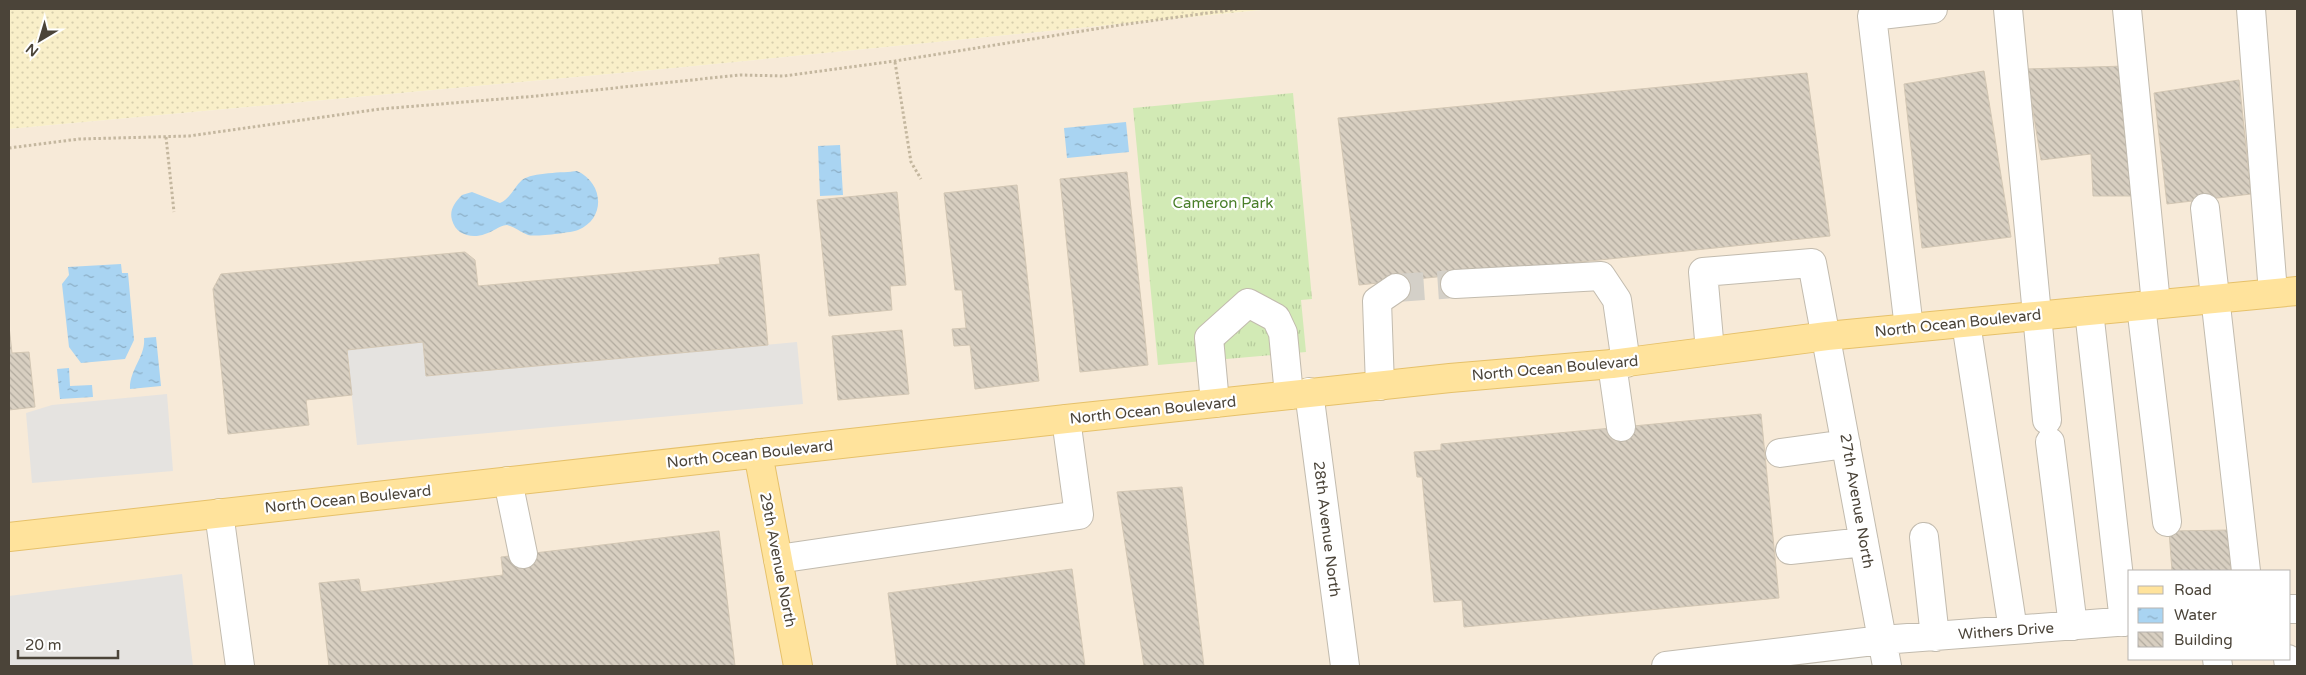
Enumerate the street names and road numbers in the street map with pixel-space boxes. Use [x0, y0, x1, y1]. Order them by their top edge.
street label: North Ocean Boulevard [1874, 305, 2042, 341]
street label: North Ocean Boulevard [1471, 352, 1639, 384]
street label: North Ocean Boulevard [1069, 392, 1237, 428]
street label: 27th Avenue North [1836, 432, 1878, 570]
street label: North Ocean Boulevard [666, 436, 834, 472]
street label: 28th Avenue North [1310, 460, 1344, 598]
street label: North Ocean Boulevard [264, 481, 432, 517]
street label: 29th Avenue North [756, 491, 800, 629]
street label: Withers Drive [1958, 619, 2054, 643]

